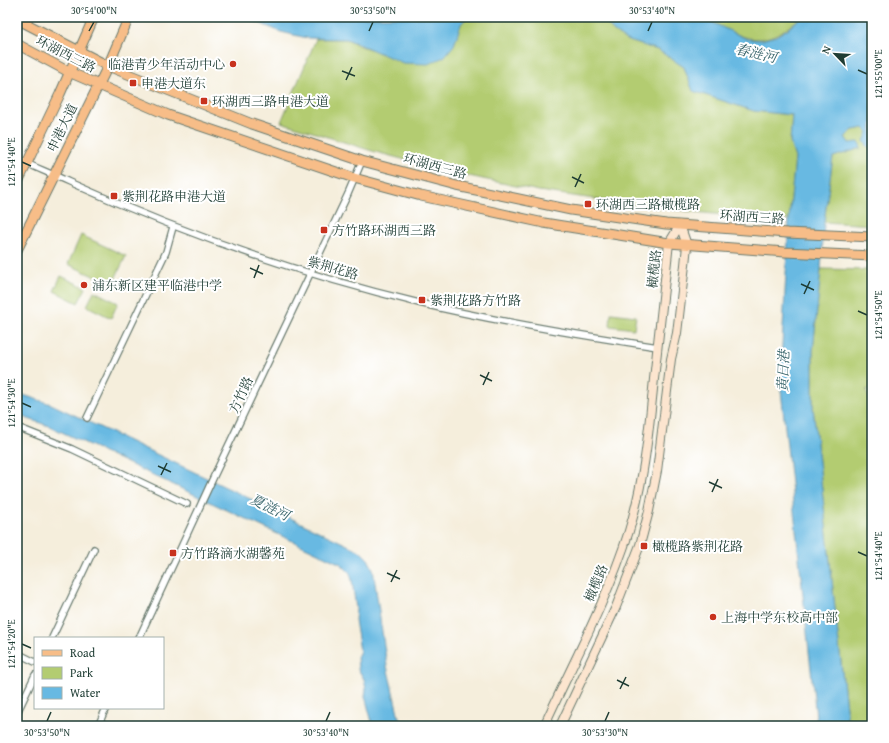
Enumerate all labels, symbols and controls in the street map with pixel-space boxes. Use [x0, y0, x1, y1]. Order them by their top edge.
text: 30°54'00"N [71, 3, 117, 18]
text: 30°53'50"N [350, 3, 396, 18]
text: 30°53'40"N [629, 3, 675, 18]
street label: 环湖西三路 [33, 31, 99, 77]
north arrow [815, 34, 855, 74]
water label: 春涟河 [733, 39, 782, 68]
text: N [817, 42, 835, 56]
text: 121°55'00"E [871, 49, 886, 99]
place label: 临港青少年活动中心 [108, 55, 225, 74]
marker: 临港青少年活动中心 [228, 59, 238, 69]
place label: 申港大道东 [141, 74, 206, 93]
marker: 申港大道东 [128, 78, 138, 88]
place label: 环湖西三路申港大道 [212, 92, 329, 111]
marker: 环湖西三路申港大道 [199, 96, 209, 106]
street label: 申港大道 [42, 100, 82, 156]
text: 121°54'40"E [4, 137, 19, 187]
street label: 环湖西三路 [401, 148, 469, 184]
place label: 紫荆花路申港大道 [122, 187, 226, 206]
marker: 紫荆花路申港大道 [109, 191, 119, 201]
place label: 环湖西三路橄榄路 [596, 195, 700, 214]
marker: 环湖西三路橄榄路 [583, 199, 593, 209]
street label: 环湖西三路 [719, 205, 785, 229]
place label: 方竹路环湖西三路 [332, 221, 436, 240]
marker: 方竹路环湖西三路 [319, 225, 329, 235]
street label: 橄榄路 [643, 249, 665, 289]
street label: 紫荆花路 [305, 252, 361, 284]
place label: 浦东新区建平临港中学 [92, 276, 222, 295]
marker: 浦东新区建平临港中学 [79, 280, 89, 290]
text: 121°54'50"E [871, 290, 886, 340]
place label: 紫荆花路方竹路 [430, 291, 521, 310]
marker: 紫荆花路方竹路 [417, 295, 427, 305]
water label: 黄日港 [772, 348, 794, 392]
street label: 方竹路 [224, 373, 258, 417]
text: 121°54'30"E [4, 378, 19, 428]
water label: 夏涟河 [247, 489, 296, 527]
text: 121°54'40"E [871, 531, 886, 581]
place label: 橄榄路紫荆花路 [652, 537, 743, 556]
marker: 橄榄路紫荆花路 [639, 541, 649, 551]
place label: 方竹路滴水湖馨苑 [181, 544, 285, 563]
marker: 方竹路滴水湖馨苑 [168, 548, 178, 558]
street label: 橄榄路 [580, 561, 612, 605]
place label: 上海中学东校高中部 [721, 608, 838, 627]
marker: 上海中学东校高中部 [708, 612, 718, 622]
text: 121°54'20"E [4, 619, 19, 669]
legend [34, 637, 164, 709]
text: Road [70, 644, 96, 661]
text: Park [70, 664, 94, 681]
text: Water [70, 684, 100, 701]
text: 30°53'50"N [24, 725, 70, 740]
text: 30°53'40"N [303, 725, 349, 740]
text: 30°53'30"N [582, 725, 628, 740]

